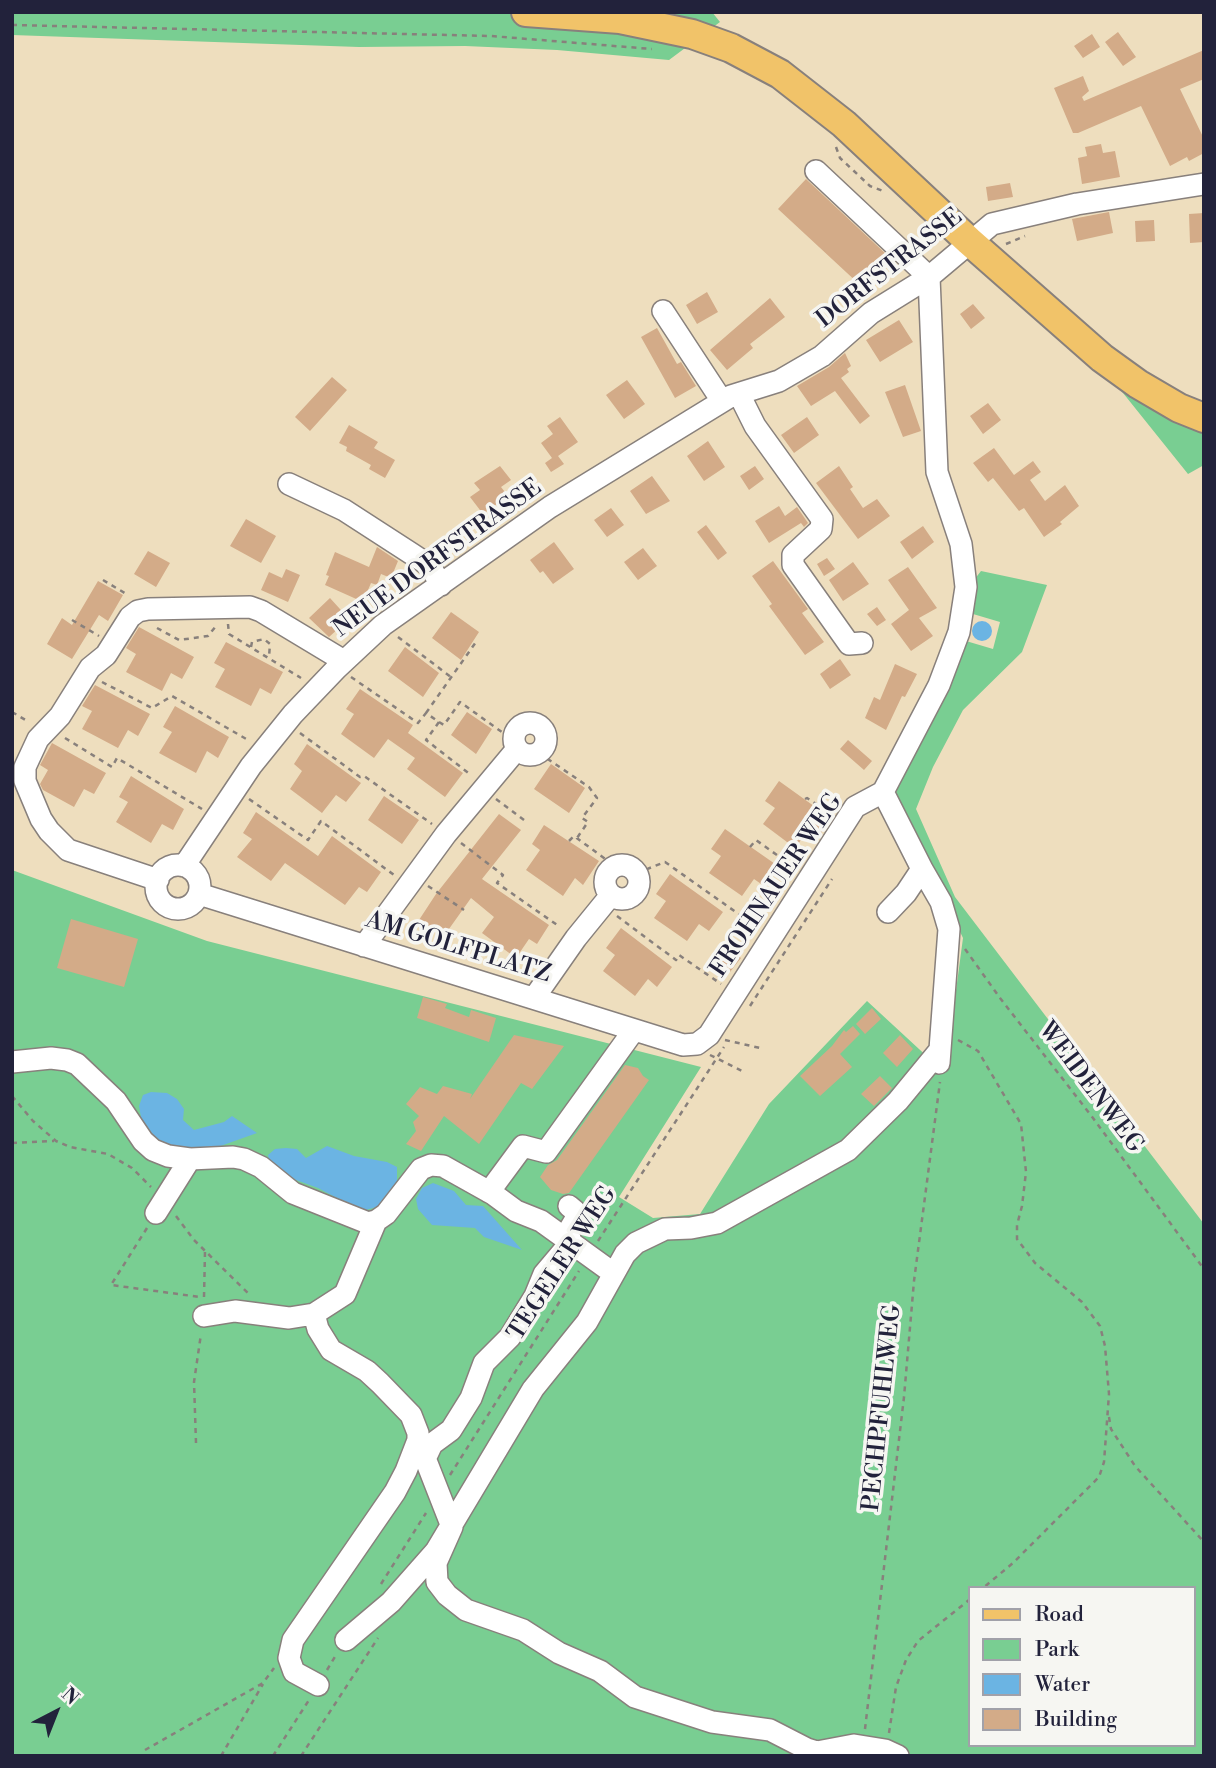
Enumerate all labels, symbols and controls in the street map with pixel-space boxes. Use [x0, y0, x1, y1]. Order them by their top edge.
street label: DORFSTRASSE [811, 203, 969, 335]
street label: NEUE DORFSTRASSE [328, 474, 548, 644]
street label: FROHNAUER WEG [705, 789, 849, 983]
street label: AM GOLFPLATZ [362, 906, 554, 990]
street label: WEIDENWEG [1031, 1017, 1149, 1159]
street label: TEGELER WEG [503, 1182, 623, 1346]
street label: PECHPFUHLWEG [858, 1303, 908, 1513]
legend [968, 1586, 1195, 1747]
text: Road [1035, 1602, 1084, 1628]
text: Park [1035, 1637, 1079, 1663]
text: Water [1035, 1672, 1090, 1698]
north arrow [21, 1677, 91, 1747]
text: N [56, 1682, 84, 1710]
text: Building [1035, 1707, 1117, 1733]

